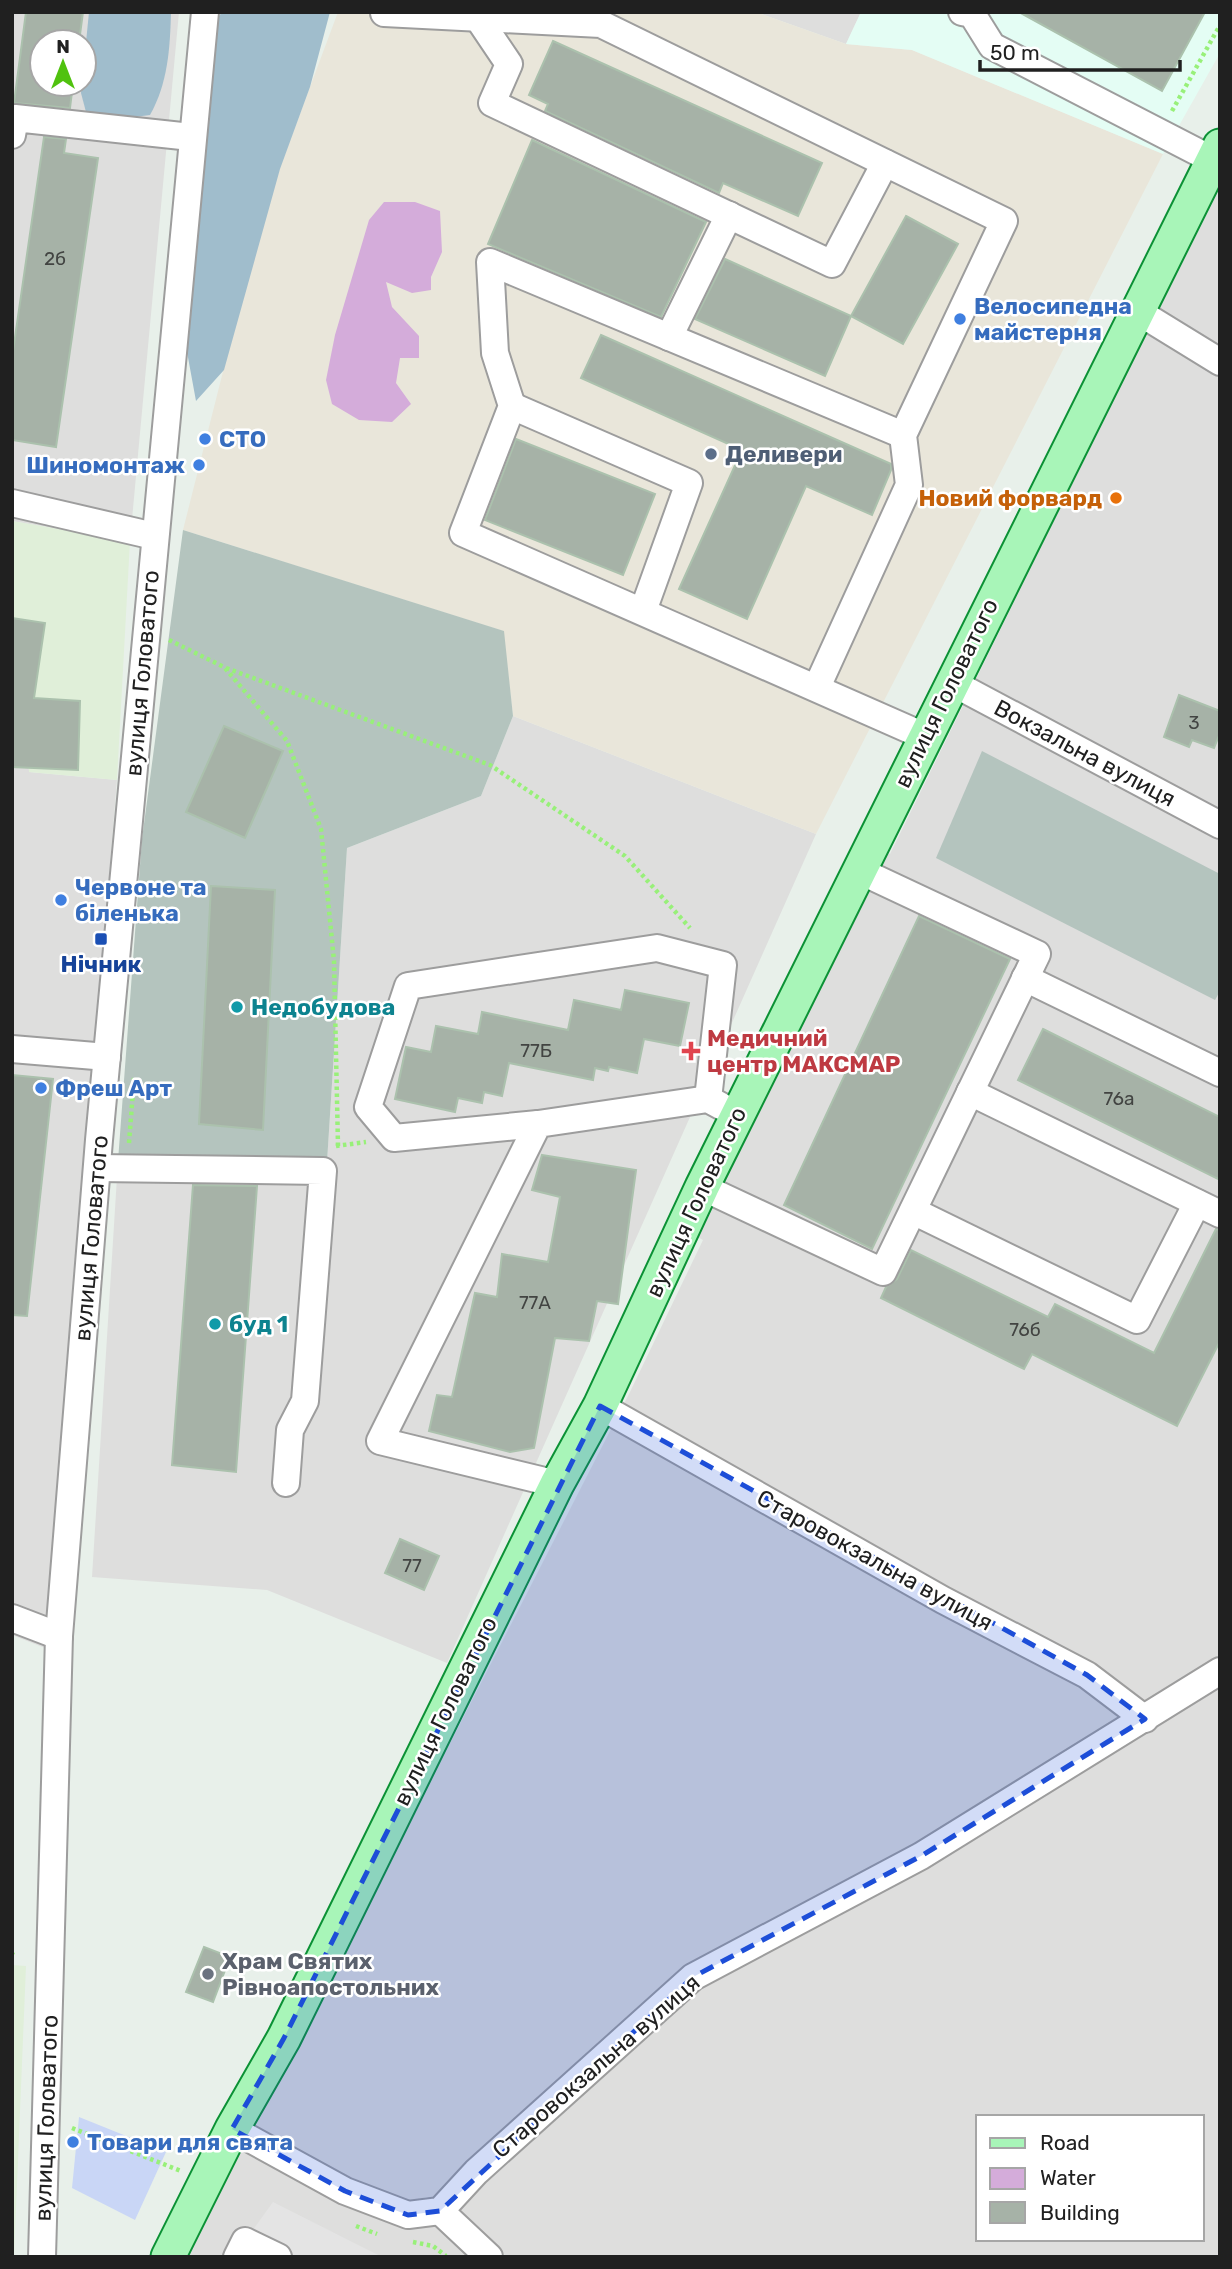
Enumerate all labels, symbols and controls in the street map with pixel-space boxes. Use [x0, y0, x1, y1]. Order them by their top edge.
north arrow [28, 28, 98, 98]
scale bar [980, 28, 1180, 72]
text: N [56, 35, 70, 58]
text: 50 m [990, 40, 1040, 65]
house number: 2б [44, 247, 66, 270]
place label: Велосипедна майстерня [974, 292, 1132, 346]
marker: Велосипедна майстерня [952, 311, 968, 327]
place label: СТО [219, 425, 266, 453]
marker: СТО [197, 431, 213, 447]
place label: Деливери [725, 440, 842, 468]
marker: Деливери [703, 446, 719, 462]
place label: Шиномонтаж [26, 451, 185, 479]
marker: Шиномонтаж [191, 457, 207, 473]
place label: Новий форвард [918, 484, 1102, 512]
marker: Новий форвард [1108, 490, 1124, 506]
street label: вулиця Головатого [119, 569, 165, 777]
street label: вулиця Головатого [888, 594, 1004, 792]
street label: Вокзальна вулиця [989, 693, 1181, 813]
house number: 3 [1188, 711, 1200, 734]
place label: Червоне та біленька [75, 873, 207, 927]
marker: Червоне та біленька [53, 892, 69, 908]
marker: Нічник [93, 931, 109, 947]
place label: Нічник [61, 950, 142, 978]
place label: Недобудова [251, 993, 395, 1021]
marker: Недобудова [229, 999, 245, 1015]
place label: Медичний центр МАКСМАР [707, 1024, 900, 1078]
house number: 77Б [520, 1039, 552, 1062]
marker: Медичний центр МАКСМАР [681, 1041, 701, 1061]
place label: Фреш Арт [55, 1074, 172, 1102]
marker: Фреш Арт [33, 1080, 49, 1096]
house number: 76а [1103, 1087, 1135, 1110]
street label: вулиця Головатого [640, 1102, 752, 1302]
street label: вулиця Головатого [68, 1134, 114, 1342]
house number: 77А [519, 1291, 551, 1314]
place label: буд 1 [229, 1310, 288, 1338]
marker: буд 1 [207, 1316, 223, 1332]
house number: 76б [1009, 1318, 1041, 1341]
street label: Старовокзальна вулиця [752, 1483, 998, 1637]
house number: 77 [402, 1554, 422, 1577]
street label: вулиця Головатого [387, 1612, 503, 1810]
place label: Храм Святих Рівноапостольних [222, 1947, 440, 2001]
marker: Храм Святих Рівноапостольних [200, 1966, 216, 1982]
street label: Старовокзальна вулиця [487, 1968, 705, 2164]
street label: вулиця Головатого [28, 2014, 64, 2222]
legend [976, 2115, 1204, 2241]
place label: Товари для свята [87, 2128, 293, 2156]
text: Road [1040, 2130, 1090, 2155]
marker: Товари для свята [65, 2134, 81, 2150]
text: Water [1040, 2165, 1096, 2190]
text: Building [1040, 2200, 1120, 2225]

